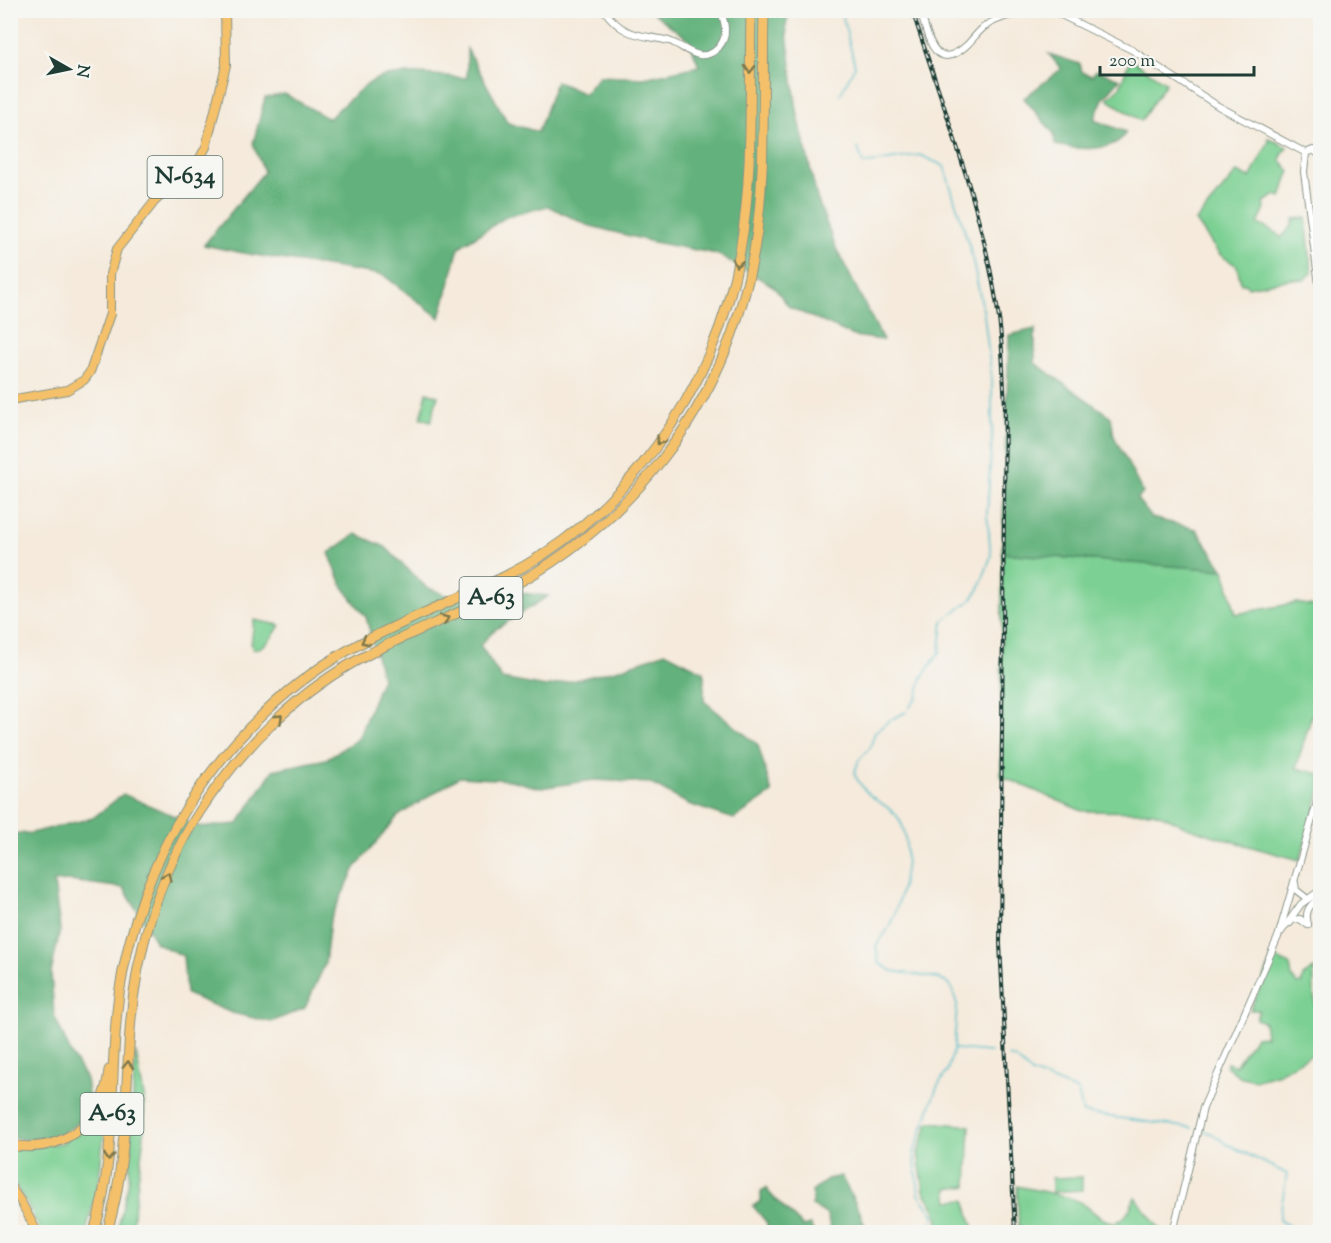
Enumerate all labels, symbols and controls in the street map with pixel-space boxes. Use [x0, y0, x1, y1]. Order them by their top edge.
north arrow [39, 39, 99, 99]
scale bar [1100, 39, 1254, 77]
text: 200 m [1109, 49, 1155, 75]
text: N [69, 63, 94, 79]
one-way arrow [743, 64, 756, 73]
road number: N-634 [148, 156, 222, 198]
one-way arrow [732, 258, 745, 268]
one-way arrow [656, 434, 667, 445]
road number: A-63 [460, 577, 522, 619]
one-way arrow [439, 614, 450, 626]
one-way arrow [360, 634, 371, 646]
one-way arrow [272, 714, 283, 725]
one-way arrow [159, 871, 171, 882]
one-way arrow [121, 1061, 134, 1070]
road number: A-63 [80, 1093, 144, 1135]
one-way arrow [103, 1152, 116, 1161]

